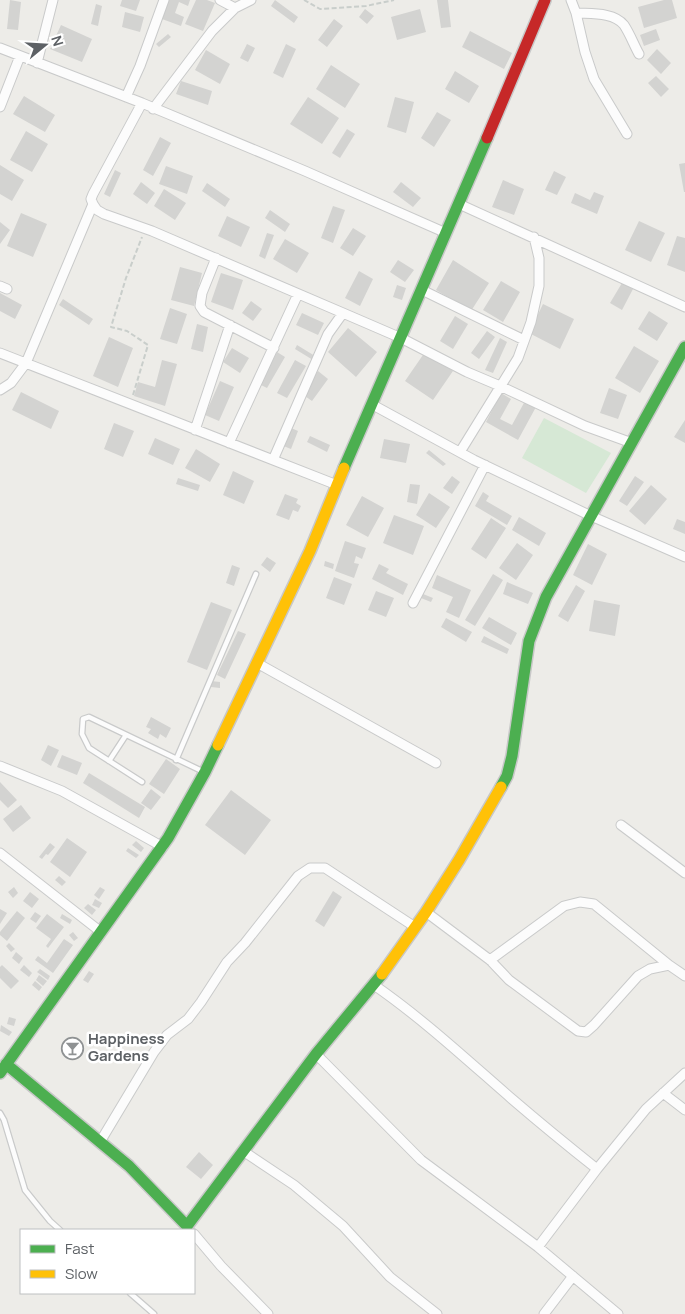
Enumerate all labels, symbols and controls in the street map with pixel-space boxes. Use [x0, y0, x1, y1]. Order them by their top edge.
north arrow [20, 20, 70, 70]
text: N [47, 33, 68, 49]
place label: Happiness Gardens [88, 1028, 165, 1066]
bar icon: Happiness Gardens [60, 1036, 84, 1060]
legend [20, 1229, 195, 1294]
text: Fast [65, 1238, 94, 1259]
text: Slow [65, 1263, 98, 1284]

